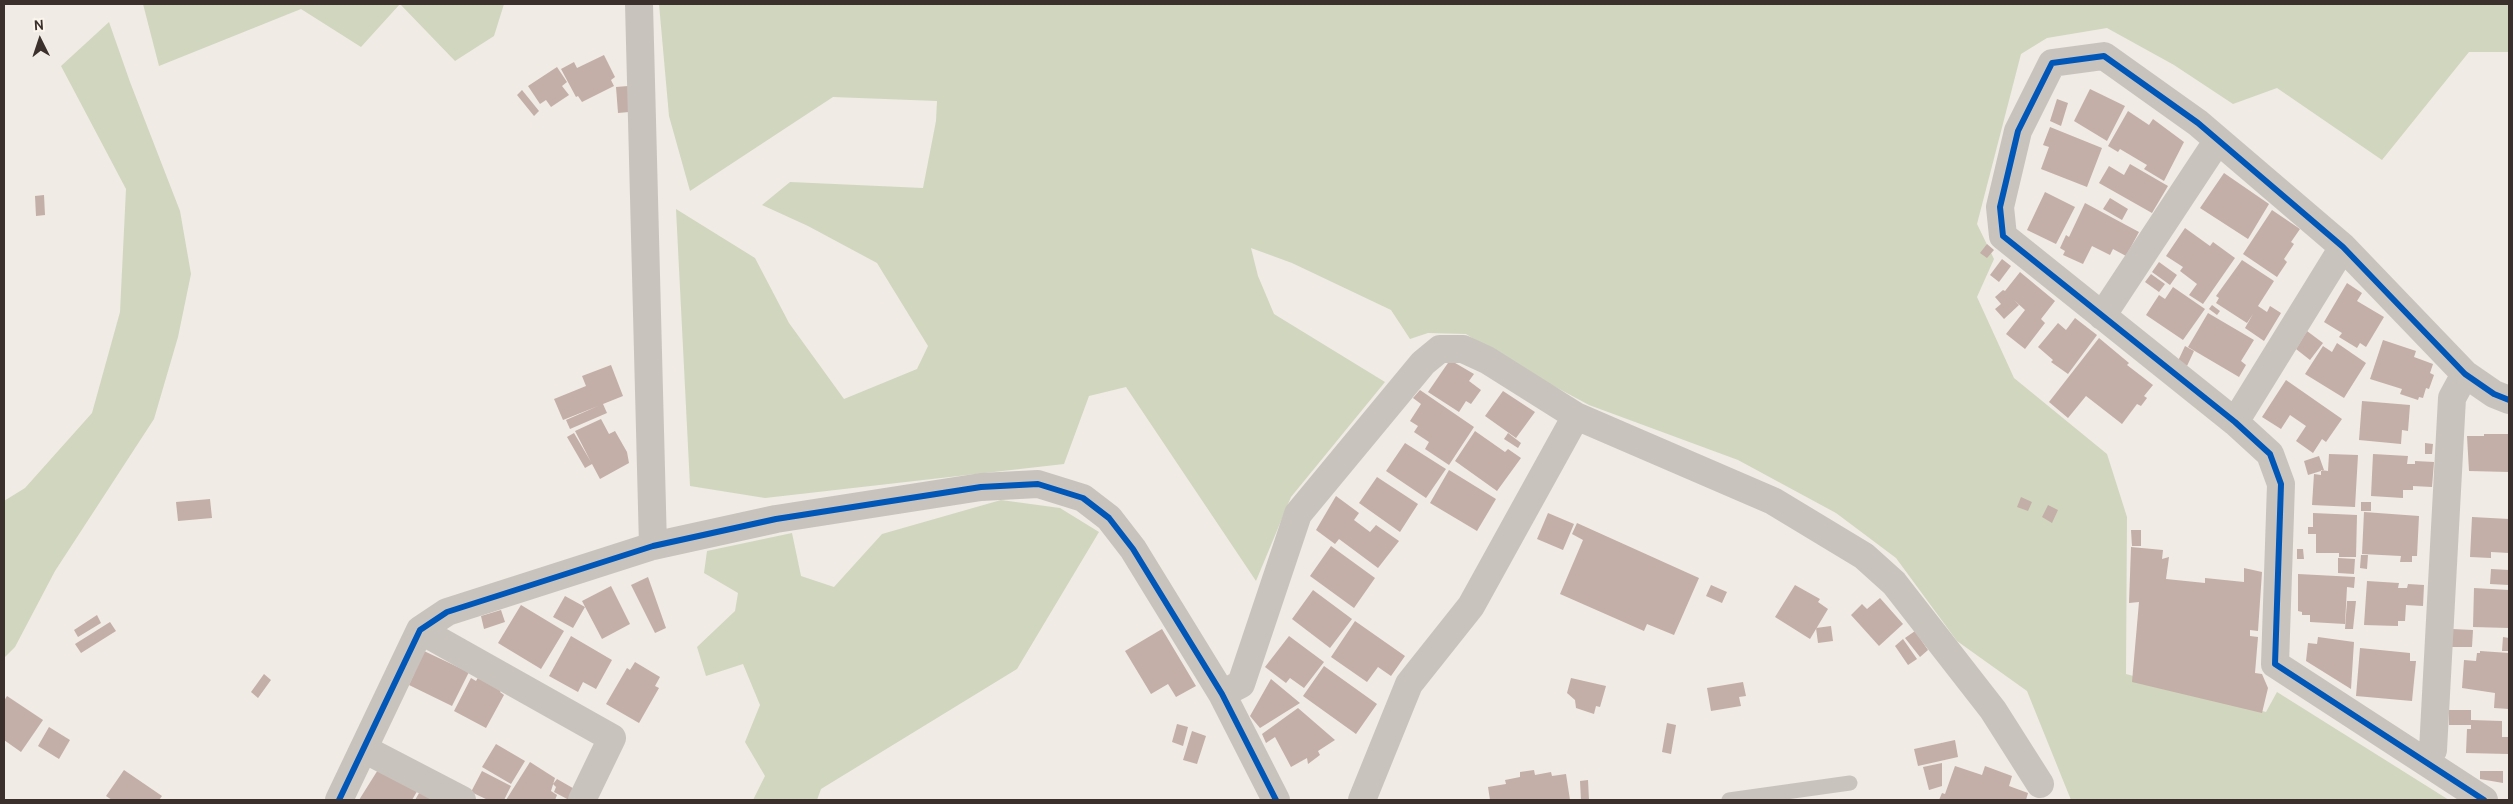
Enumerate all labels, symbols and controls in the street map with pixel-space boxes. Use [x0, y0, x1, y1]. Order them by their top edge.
north arrow [15, 15, 65, 65]
text: N [33, 16, 45, 34]

